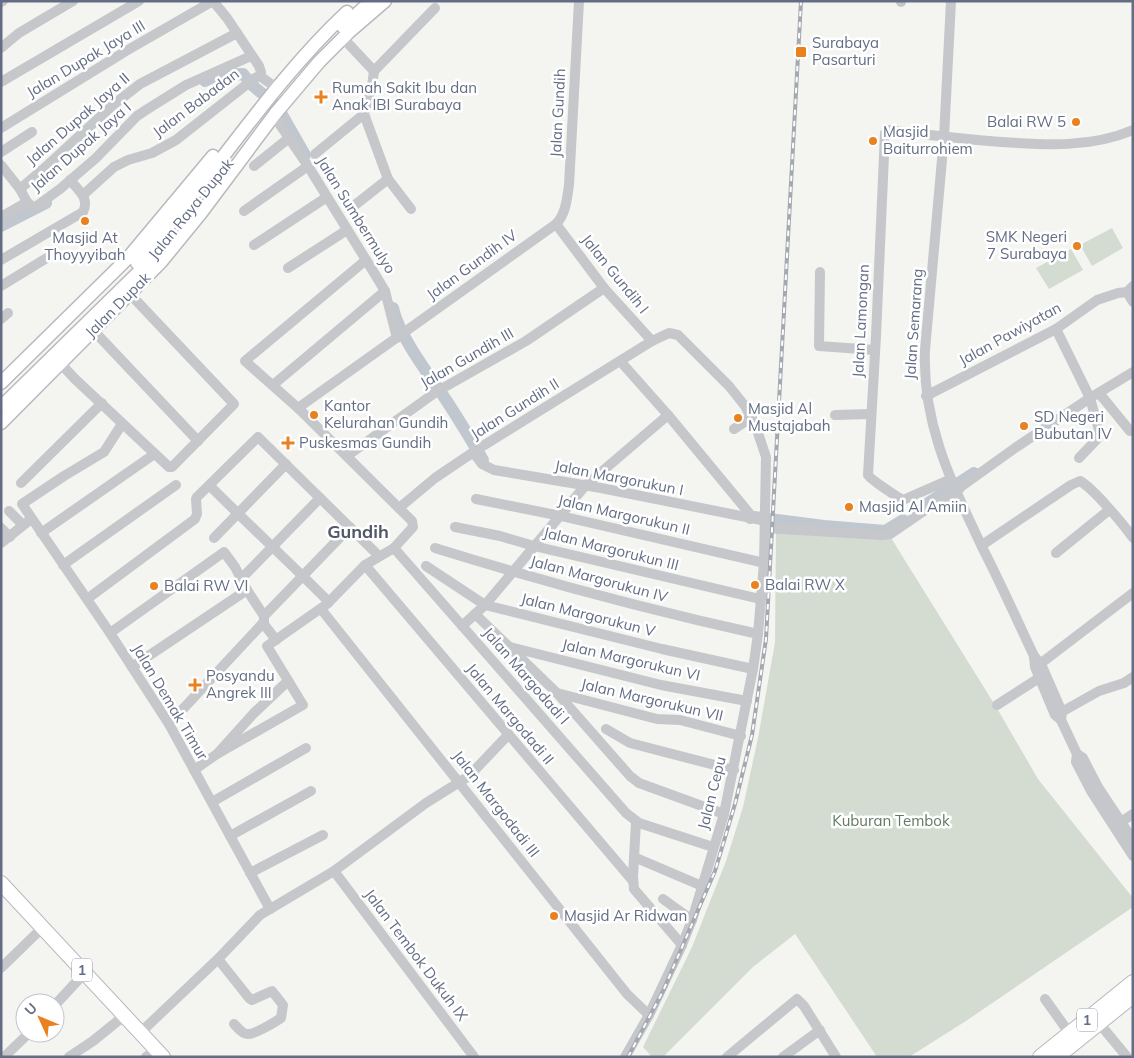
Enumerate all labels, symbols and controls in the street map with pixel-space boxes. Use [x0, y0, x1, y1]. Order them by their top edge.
street label: Jalan Dupak Jaya III [23, 16, 148, 101]
place label: Surabaya Pasarturi [812, 33, 879, 69]
marker: Surabaya Pasarturi [794, 45, 808, 59]
street label: Jalan Babadan [149, 64, 243, 141]
street label: Jalan Gundih [546, 68, 569, 158]
street label: Jalan Dupak Jaya II [23, 69, 133, 169]
place label: Rumah Sakit Ibu dan Anak IBI Surabaya [332, 78, 477, 114]
marker: Rumah Sakit Ibu dan Anak IBI Surabaya [314, 90, 328, 104]
street label: Jalan Dupak Jaya I [27, 98, 135, 196]
place label: Balai RW 5 [987, 112, 1066, 131]
marker: Balai RW 5 [1070, 116, 1082, 128]
place label: Masjid Baiturrohiem [883, 122, 973, 158]
marker: Masjid Baiturrohiem [867, 135, 879, 147]
street label: Jalan Sumbermulyo [313, 153, 400, 277]
street label: Jalan Raya Dupak [144, 154, 237, 263]
marker: Masjid At Thoyyyibah [79, 215, 91, 227]
street label: Jalan Gundih IV [423, 225, 521, 304]
place label: SMK Negeri 7 Surabaya [986, 227, 1067, 263]
place label: Masjid At Thoyyyibah [45, 228, 125, 264]
street label: Jalan Gundih I [578, 230, 653, 317]
marker: SMK Negeri 7 Surabaya [1071, 240, 1083, 252]
street label: Jalan Lamongan [848, 264, 873, 378]
street label: Jalan Dupak [81, 268, 155, 341]
street label: Jalan Semarang [900, 268, 927, 380]
street label: Jalan Pawiyatan [955, 298, 1064, 370]
street label: Jalan Gundih III [417, 323, 517, 392]
street label: Jalan Gundih II [467, 374, 562, 443]
place label: Kantor Kelurahan Gundih [324, 396, 448, 432]
place label: Masjid Al Mustajabah [748, 399, 831, 435]
place label: SD Negeri Bubutan IV [1034, 407, 1112, 443]
marker: Kantor Kelurahan Gundih [308, 409, 320, 421]
marker: Masjid Al Mustajabah [732, 412, 744, 424]
marker: SD Negeri Bubutan IV [1018, 420, 1030, 432]
place label: Puskesmas Gundih [299, 433, 431, 452]
marker: Puskesmas Gundih [281, 436, 295, 450]
street label: Jalan Margorukun I [553, 456, 685, 499]
street label: Jalan Margorukun II [556, 490, 692, 539]
place label: Masjid Al Amiin [859, 497, 967, 516]
marker: Masjid Al Amiin [843, 501, 855, 513]
district label: Gundih [327, 520, 389, 543]
street label: Jalan Margorukun III [541, 522, 681, 575]
street label: Jalan Margorukun IV [528, 551, 670, 606]
place label: Balai RW X [765, 575, 845, 594]
place label: Balai RW VI [164, 576, 248, 595]
marker: Balai RW X [749, 579, 761, 591]
marker: Balai RW VI [148, 580, 160, 592]
street label: Jalan Margorukun V [519, 589, 658, 641]
street label: Jalan Margodadi I [479, 623, 574, 728]
street label: Jalan Margorukun VI [560, 634, 702, 685]
street label: Jalan Demak Timur [128, 640, 213, 764]
street label: Jalan Margodadi II [463, 659, 558, 768]
place label: Posyandu Angrek III [206, 666, 275, 702]
street label: Jalan Margorukun VII [579, 674, 725, 725]
marker: Posyandu Angrek III [188, 678, 202, 692]
street label: Jalan Margodadi III [449, 747, 544, 861]
street label: Jalan Cepu [693, 754, 730, 831]
park label: Kuburan Tembok [832, 811, 950, 830]
street label: Jalan Tembok Dukuh IX [361, 885, 472, 1025]
place label: Masjid Ar Ridwan [564, 906, 687, 925]
marker: Masjid Ar Ridwan [548, 910, 560, 922]
road number: 1 [72, 958, 92, 982]
north arrow [15, 993, 65, 1043]
text: U [21, 999, 41, 1019]
road number: 1 [1077, 1008, 1097, 1032]

